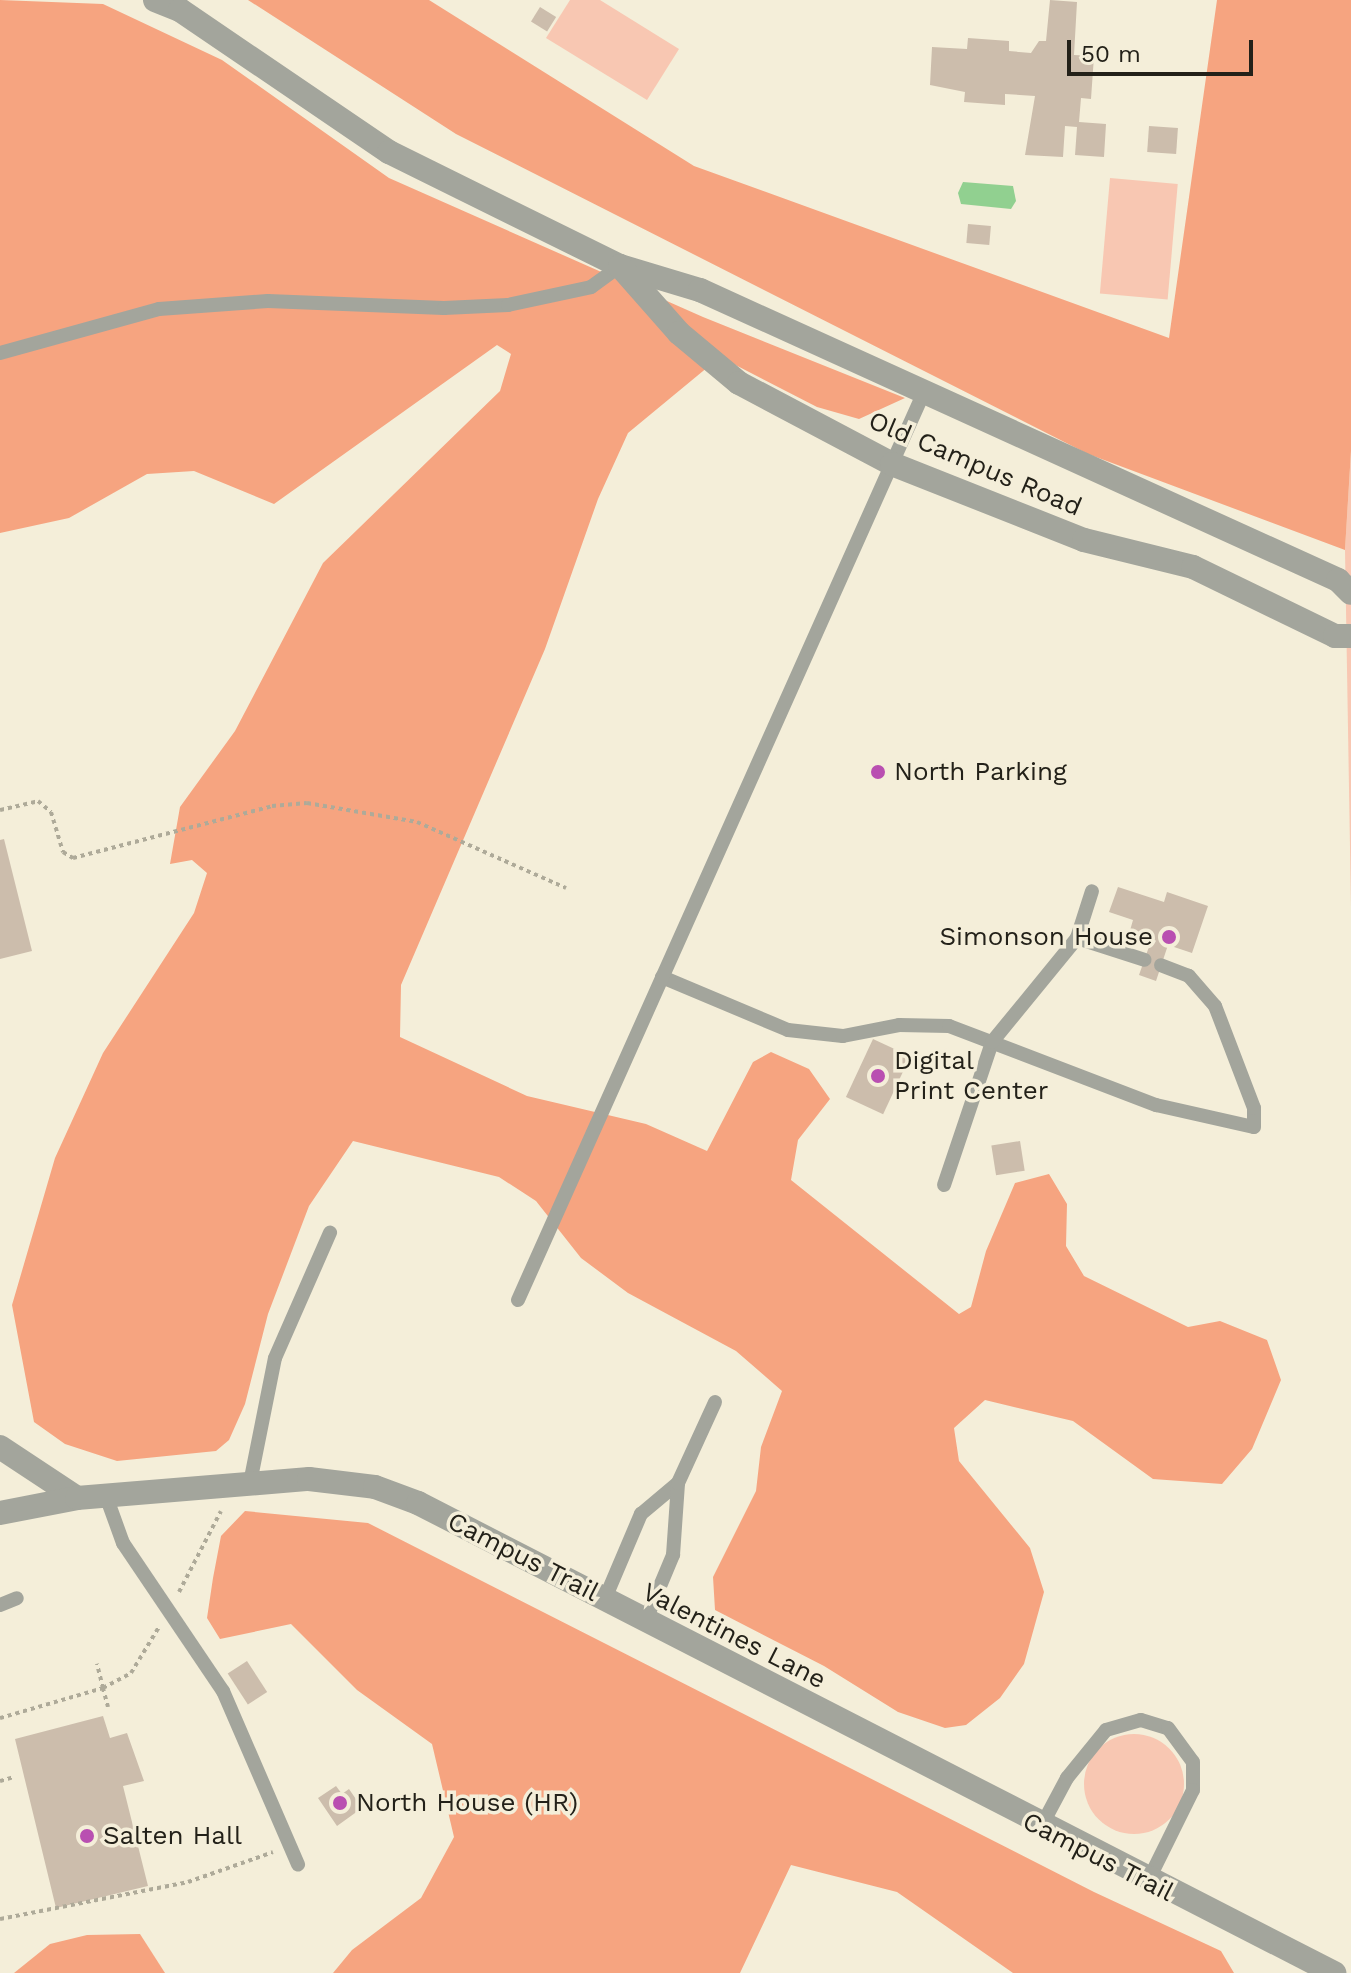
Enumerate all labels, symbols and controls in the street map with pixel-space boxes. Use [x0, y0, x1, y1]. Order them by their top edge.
scale bar [1071, 24, 1257, 74]
text: 50 m [1081, 40, 1141, 68]
street label: Old Campus Road [864, 405, 1086, 523]
place label: North Parking [894, 756, 1067, 788]
marker: North Parking [869, 763, 887, 781]
place label: Simonson House [940, 921, 1153, 953]
marker: Simonson House [1160, 928, 1178, 946]
place label: Digital Print Center [894, 1045, 1048, 1106]
marker: Digital Print Center [869, 1067, 887, 1085]
street label: Campus Trail [442, 1505, 604, 1609]
street label: Valentines Lane [637, 1576, 831, 1696]
place label: North House (HR) [356, 1787, 578, 1819]
marker: North House (HR) [331, 1794, 349, 1812]
street label: Campus Trail [1017, 1805, 1179, 1909]
place label: Salten Hall [103, 1820, 242, 1852]
marker: Salten Hall [78, 1827, 96, 1845]

